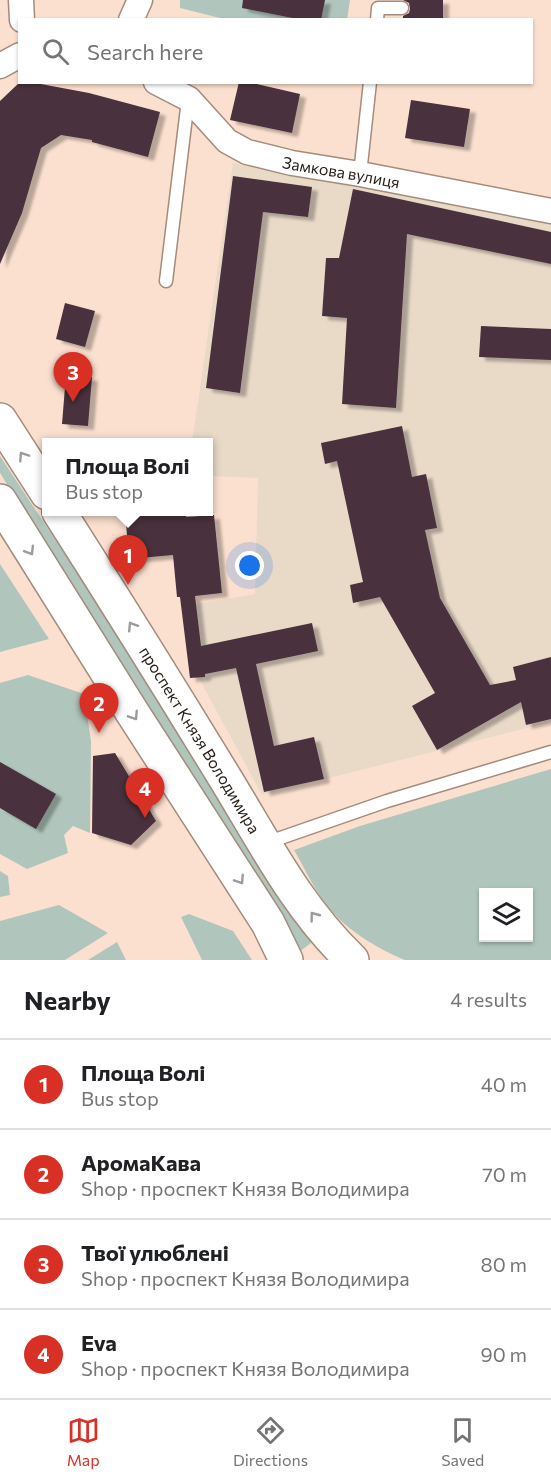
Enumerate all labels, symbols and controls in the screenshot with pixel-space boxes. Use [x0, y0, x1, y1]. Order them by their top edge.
search box [18, 18, 533, 84]
icon: search [39, 35, 72, 68]
text: Search here [87, 38, 203, 65]
street label: Замкова вулиця [281, 152, 402, 191]
pin: 3 [54, 352, 92, 402]
popup [42, 438, 213, 516]
one-way arrow [19, 452, 31, 462]
text: Площа Волі [65, 452, 190, 479]
text: Bus stop [65, 479, 143, 503]
pin: 1 [108, 536, 148, 585]
one-way arrow [23, 545, 35, 555]
your location [235, 551, 264, 580]
one-way arrow [128, 622, 140, 632]
street label: проспект Князя Володимира [136, 642, 265, 836]
pin: 2 [80, 684, 118, 733]
one-way arrow [127, 710, 139, 720]
pin: 4 [126, 768, 164, 818]
one-way arrow [233, 873, 244, 884]
map controls [479, 888, 533, 942]
button: layers [479, 888, 533, 942]
one-way arrow [310, 911, 321, 922]
text: Nearby [24, 984, 111, 1015]
text: 4 results [450, 987, 527, 1011]
text: Площа Волі [81, 1059, 205, 1086]
text: 1 [39, 1072, 48, 1096]
text: 40 m [481, 1072, 527, 1096]
text: Bus stop [81, 1086, 159, 1110]
text: АромаКава [81, 1149, 201, 1176]
text: 2 [38, 1162, 49, 1186]
text: 70 m [482, 1162, 527, 1186]
text: Shop · проспект Князя Володимира [81, 1176, 410, 1200]
text: Твої улюблені [81, 1239, 229, 1266]
text: 3 [38, 1252, 49, 1276]
text: 80 m [481, 1252, 527, 1276]
text: Shop · проспект Князя Володимира [81, 1266, 410, 1290]
text: Eva [81, 1329, 117, 1356]
text: 4 [37, 1342, 50, 1366]
text: 90 m [481, 1342, 527, 1366]
text: Shop · проспект Князя Володимира [81, 1356, 410, 1380]
tab: Map [67, 1414, 100, 1469]
tab: Directions [233, 1414, 308, 1469]
tab: Saved [441, 1414, 484, 1469]

